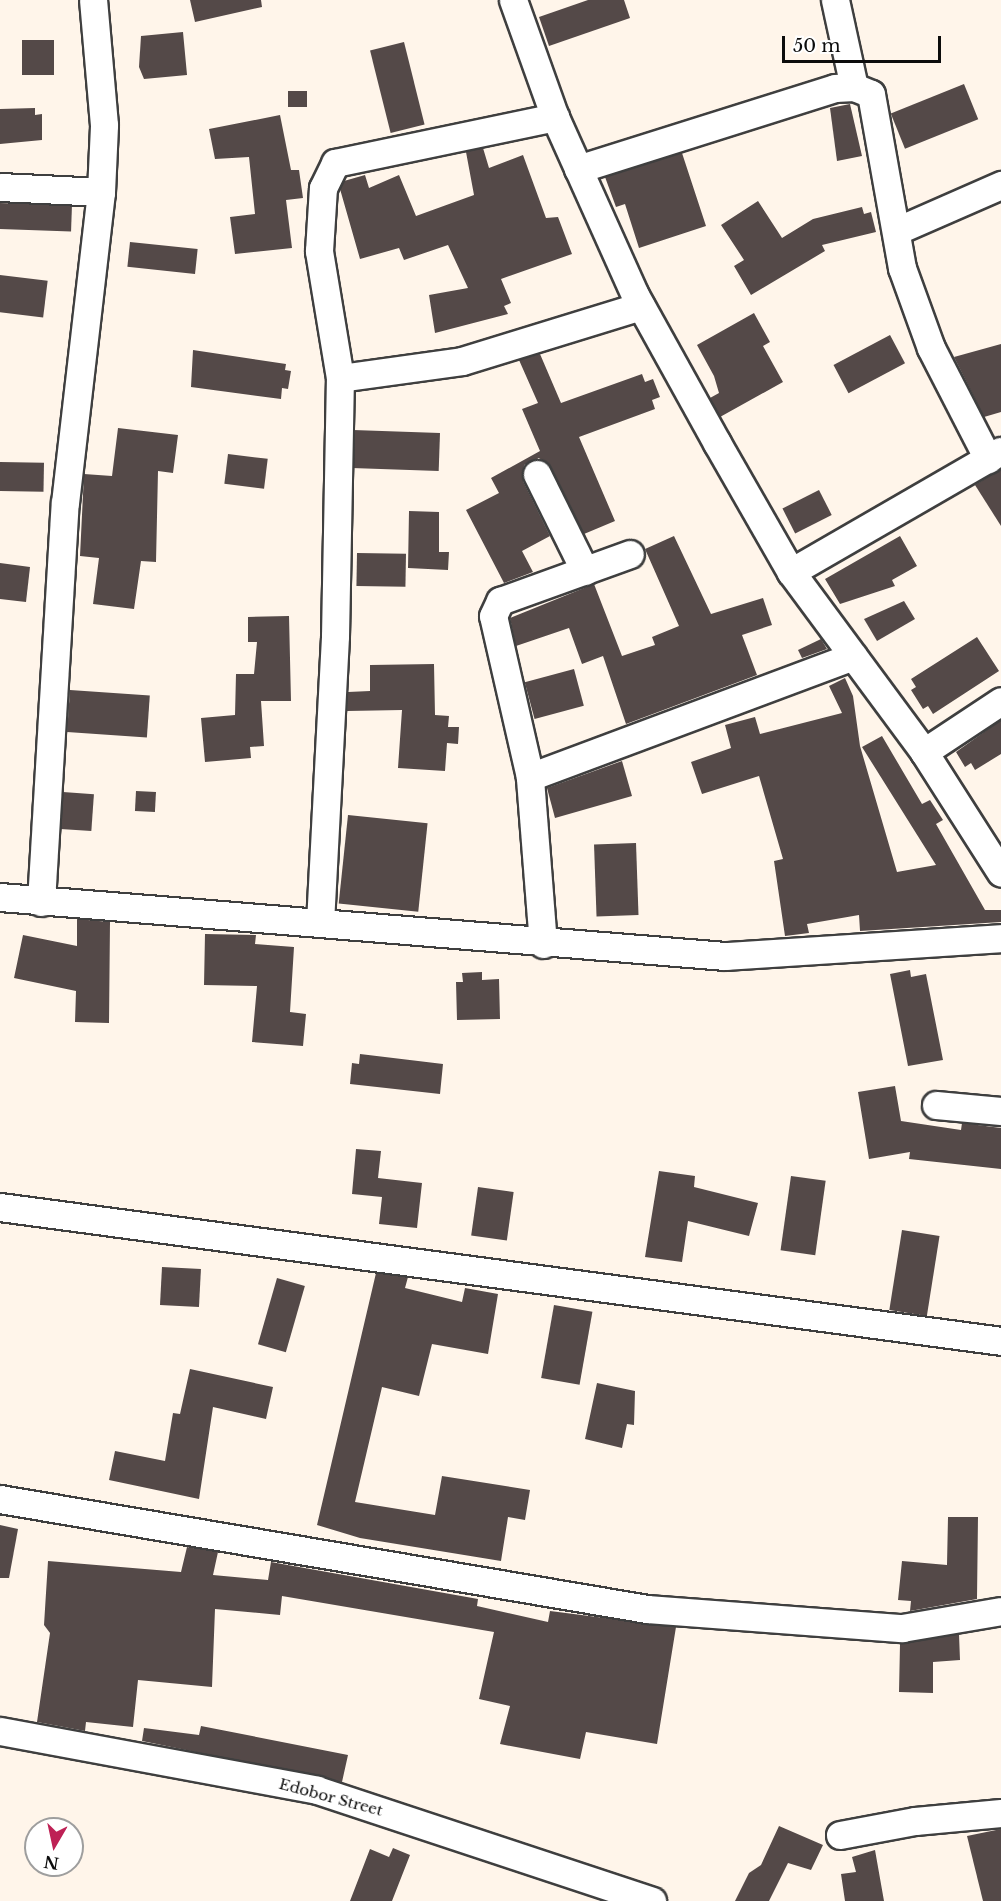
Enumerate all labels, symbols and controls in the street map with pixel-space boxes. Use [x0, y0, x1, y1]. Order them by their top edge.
scale bar [785, 24, 944, 62]
text: 50 m [793, 35, 841, 57]
street label: Edobor Street [277, 1774, 385, 1820]
north arrow [24, 1817, 84, 1877]
text: N [43, 1852, 60, 1874]

